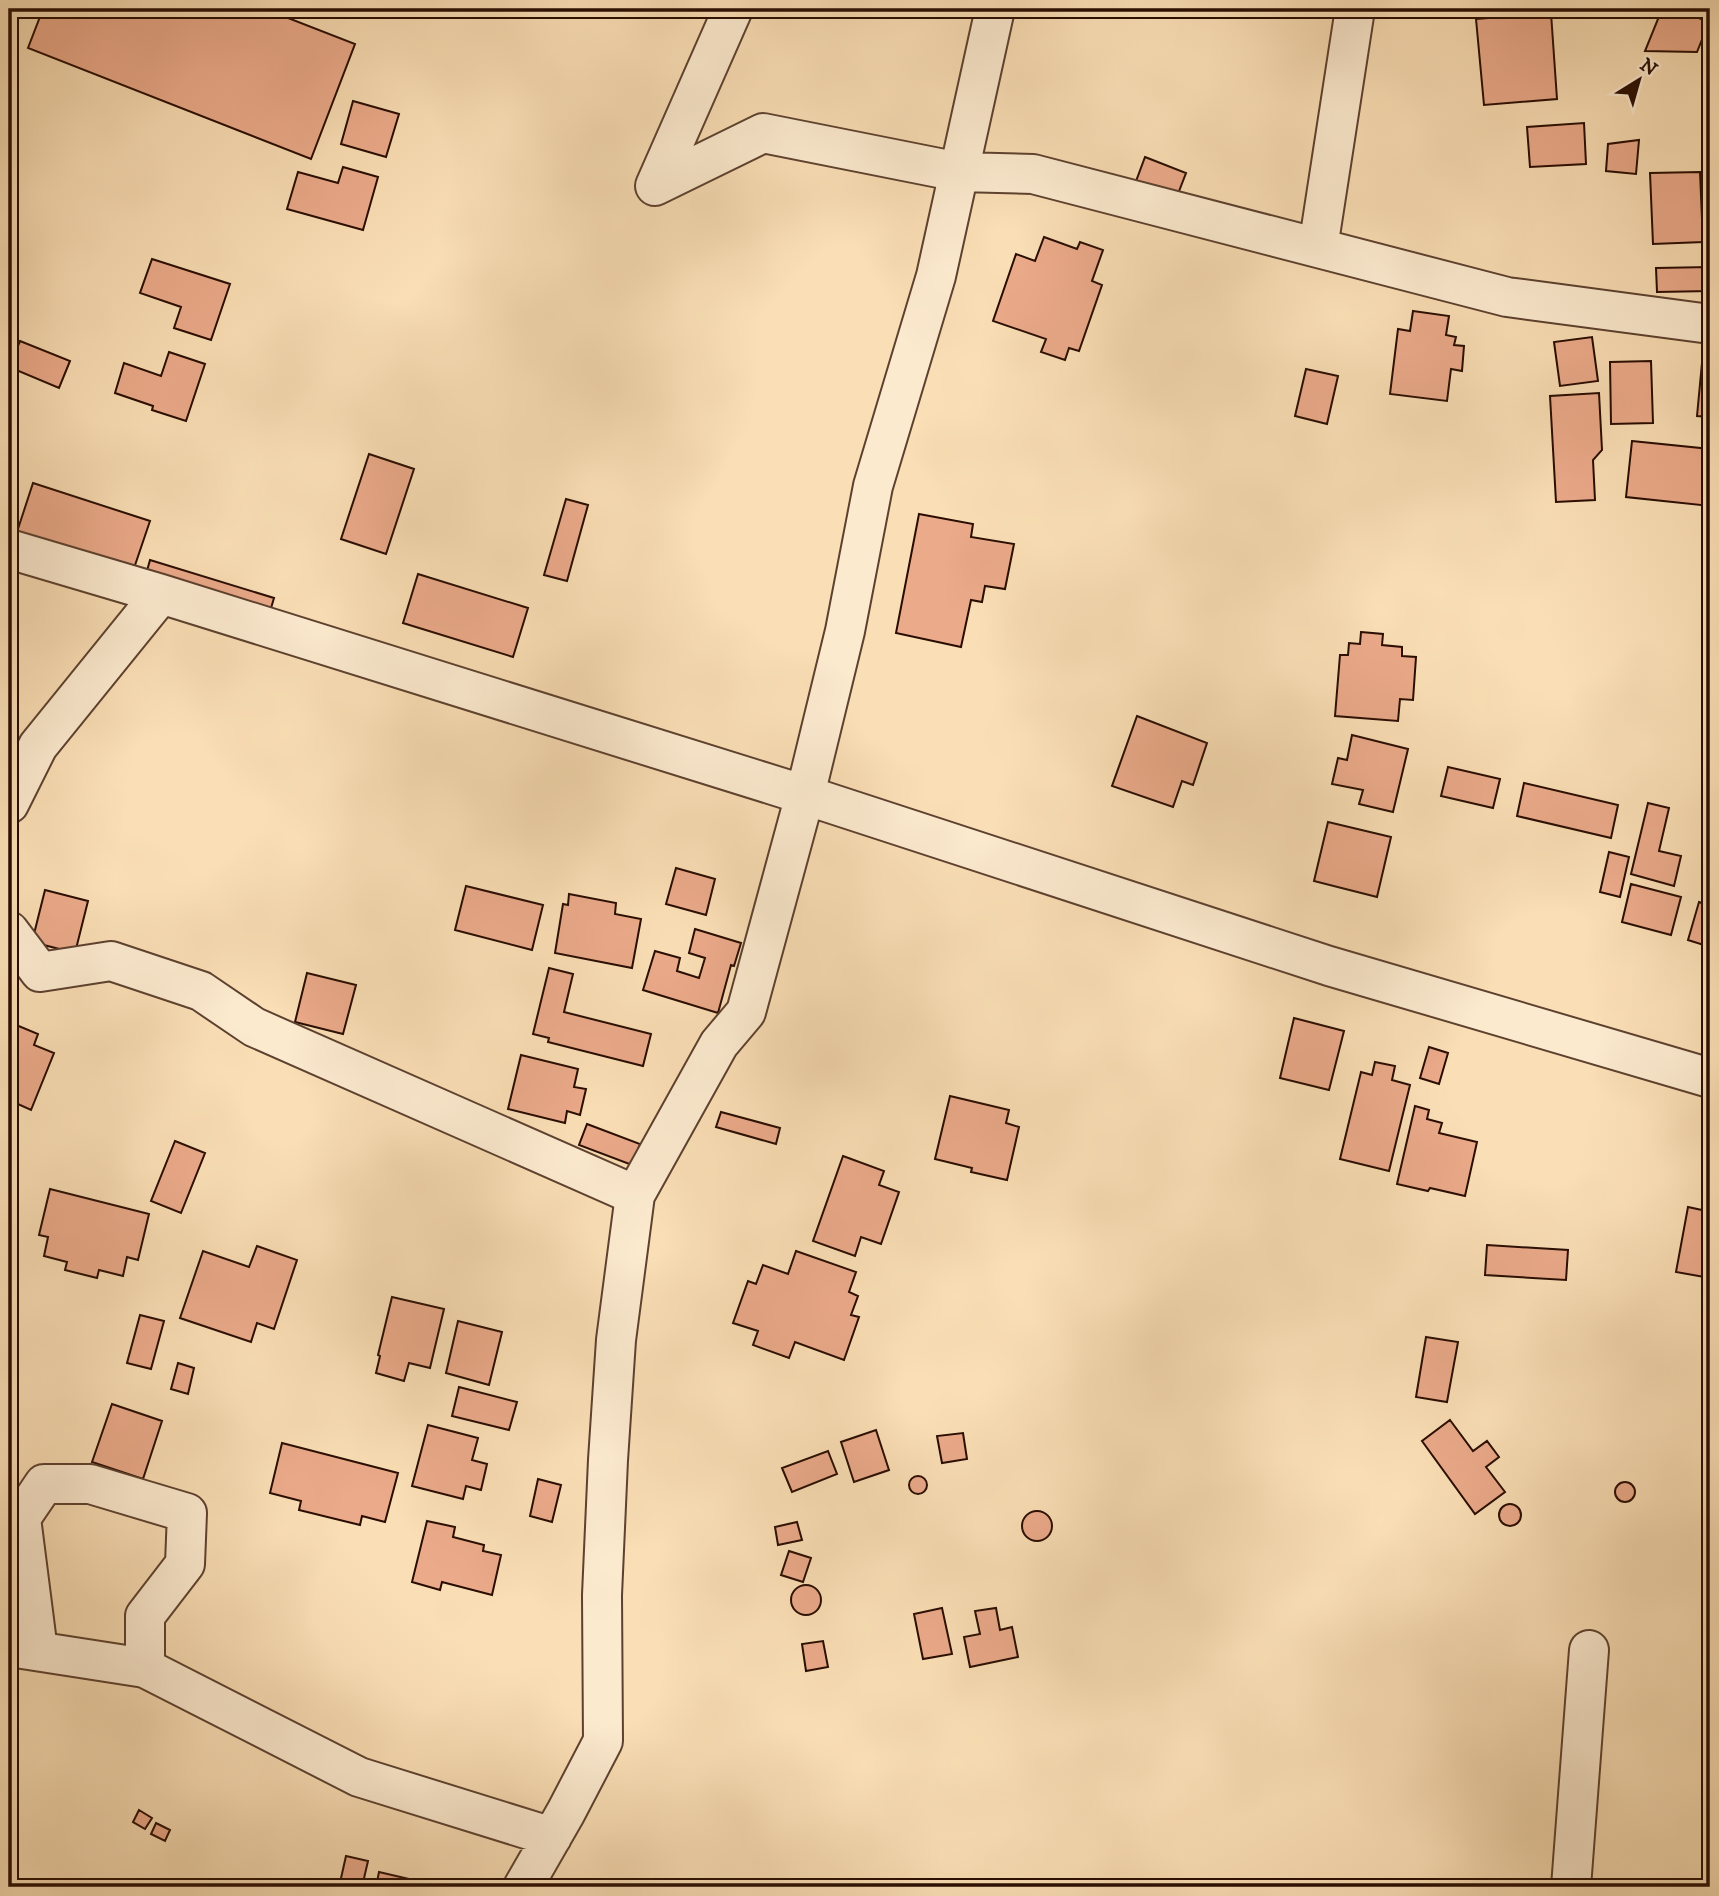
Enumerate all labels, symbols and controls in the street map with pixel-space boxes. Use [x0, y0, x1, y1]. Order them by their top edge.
north arrow [1604, 46, 1674, 116]
text: N [1635, 54, 1662, 82]

